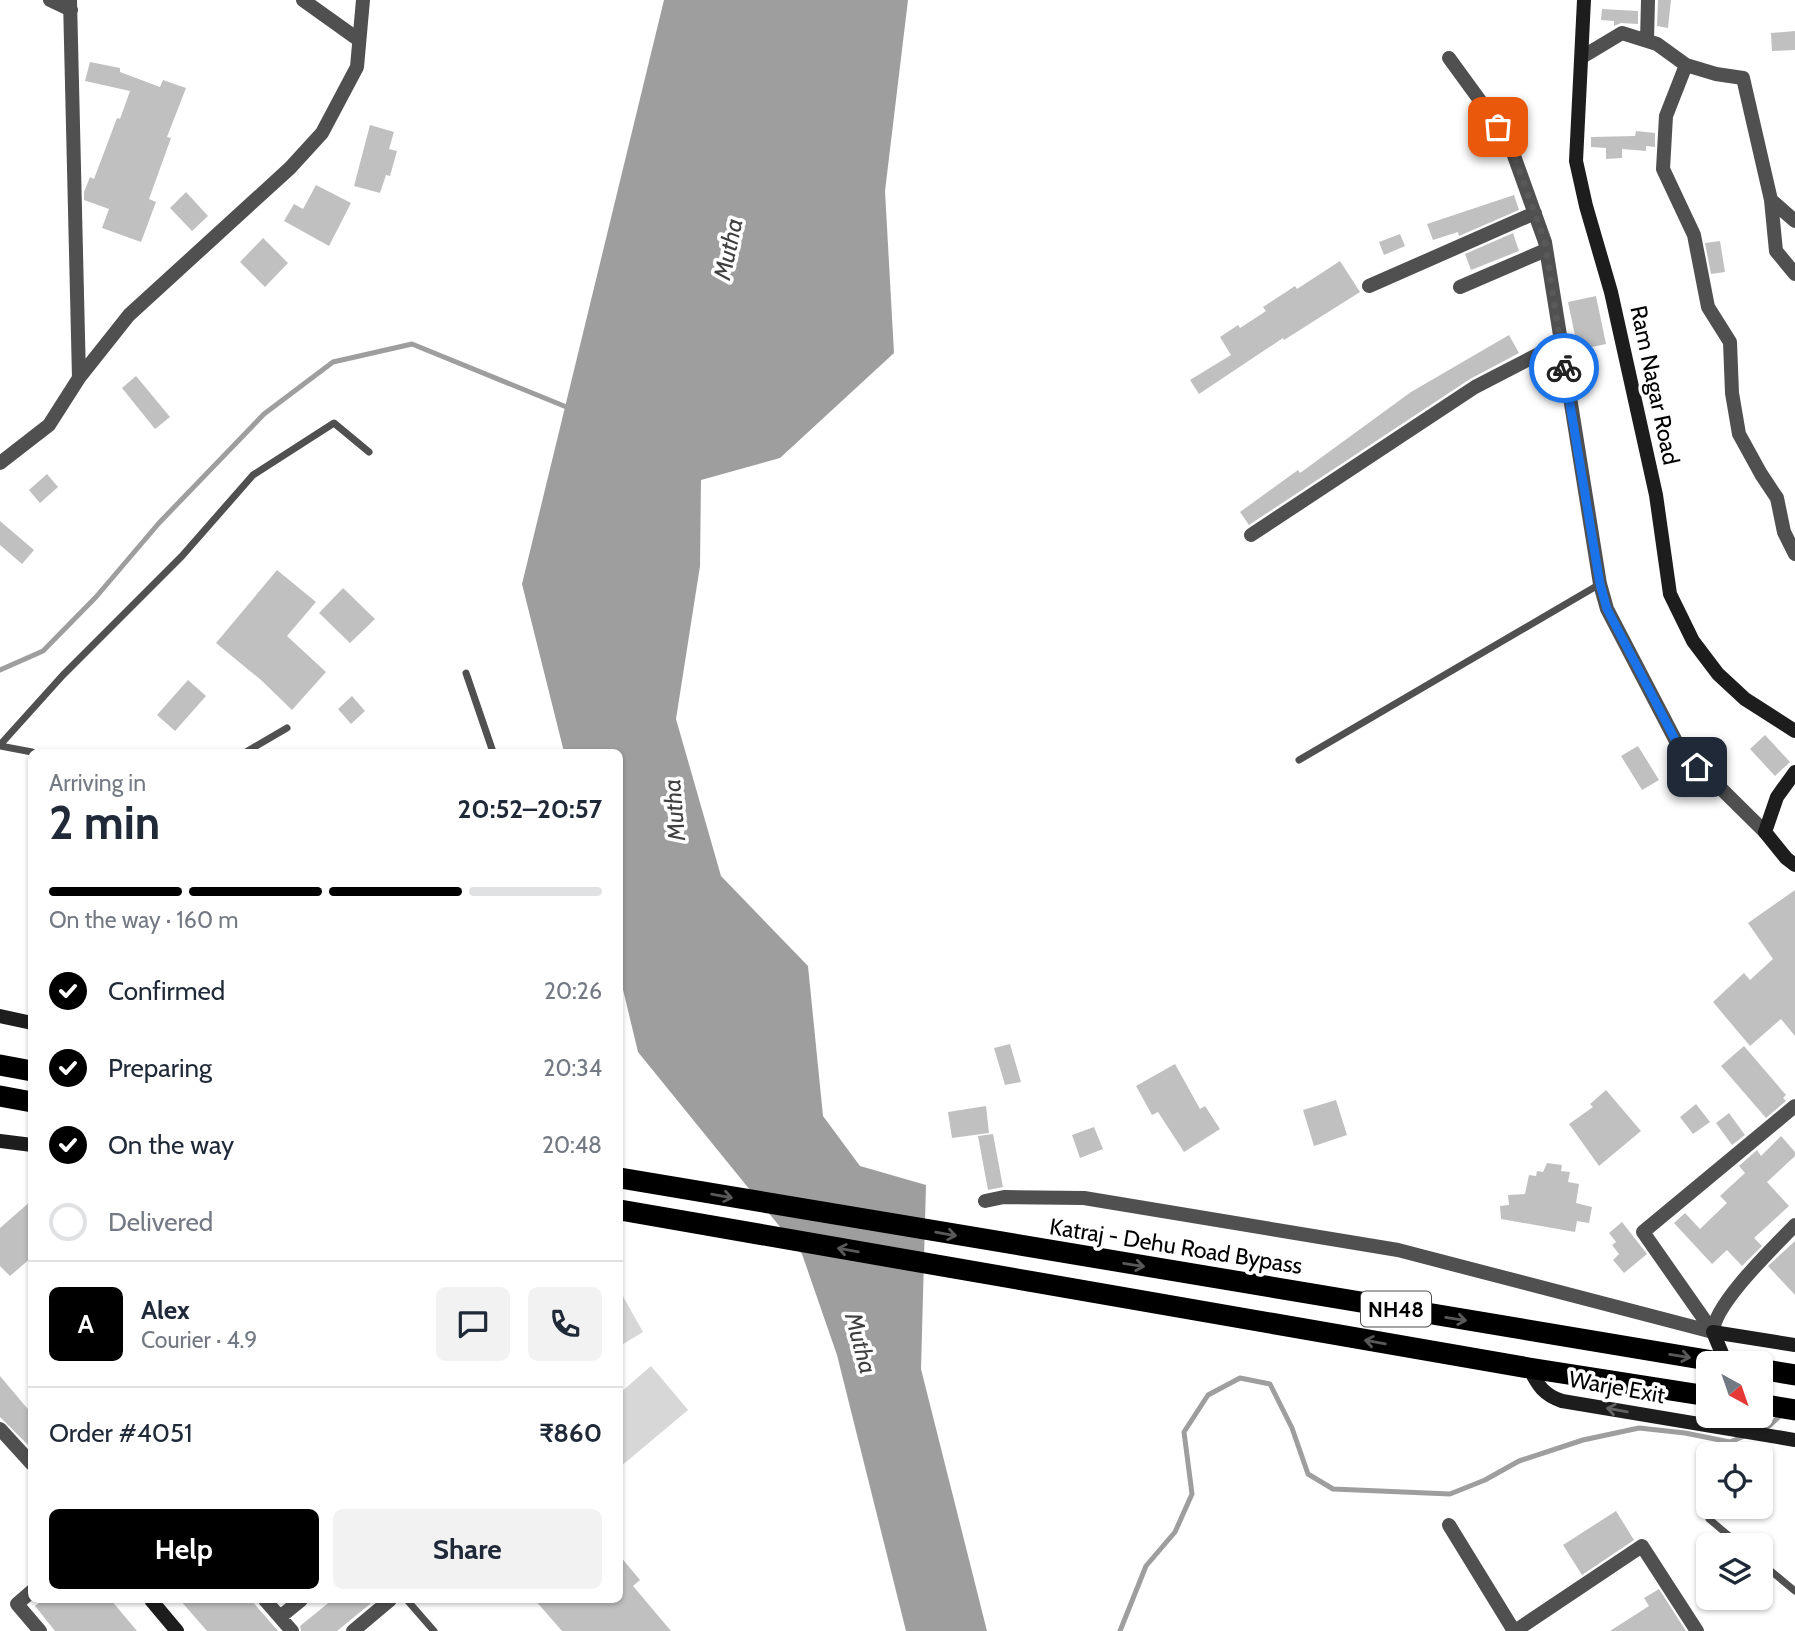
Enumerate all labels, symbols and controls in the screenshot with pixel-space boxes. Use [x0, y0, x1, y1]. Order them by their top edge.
pin [1468, 97, 1528, 157]
icon: bag [1479, 108, 1517, 146]
water label: Mutha [707, 216, 749, 283]
street label: Ram Nagar Road [1624, 303, 1686, 467]
courier [1529, 333, 1599, 403]
icon: bike [1545, 349, 1583, 387]
pin [1667, 737, 1727, 797]
icon: home [1678, 748, 1716, 786]
text: Arriving in [49, 769, 146, 797]
water label: Mutha [657, 778, 691, 843]
text: 20:52–20:57 [458, 793, 602, 825]
text: 2 min [49, 795, 160, 851]
text: On the way · 160 m [49, 906, 238, 934]
icon: check [49, 972, 87, 1010]
text: Confirmed [108, 975, 225, 1007]
text: 20:26 [544, 977, 602, 1005]
icon: check [49, 1049, 87, 1087]
text: Preparing [108, 1052, 212, 1084]
text: 20:34 [543, 1054, 602, 1082]
icon: check [49, 1126, 87, 1164]
text: On the way [108, 1129, 234, 1161]
text: 20:48 [542, 1131, 602, 1159]
one-way arrow [710, 1190, 733, 1203]
text: Delivered [108, 1206, 213, 1238]
street label: Katraj - Dehu Road Bypass [1048, 1212, 1304, 1280]
one-way arrow [934, 1228, 957, 1241]
one-way arrow [837, 1243, 860, 1256]
one-way arrow [1123, 1259, 1145, 1272]
button: chat [436, 1287, 510, 1361]
button: phone [528, 1287, 602, 1361]
road number: NH48 [1361, 1292, 1431, 1326]
text: Alex [141, 1294, 190, 1326]
text: A [78, 1308, 94, 1340]
water label: Mutha [839, 1308, 883, 1377]
one-way arrow [1444, 1313, 1466, 1326]
text: Courier · 4.9 [141, 1326, 257, 1354]
one-way arrow [1364, 1335, 1387, 1348]
one-way arrow [1668, 1350, 1691, 1363]
north arrow [1696, 1351, 1773, 1428]
map controls [1696, 1351, 1773, 1610]
street label: Warje Exit [1567, 1365, 1668, 1409]
one-way arrow [1606, 1403, 1629, 1416]
text: Order #4051 [49, 1417, 193, 1449]
text: ₹860 [539, 1417, 602, 1449]
button: locate [1696, 1442, 1773, 1519]
button: Help [49, 1509, 319, 1589]
button: Share [333, 1509, 602, 1589]
button: layers [1696, 1533, 1773, 1610]

